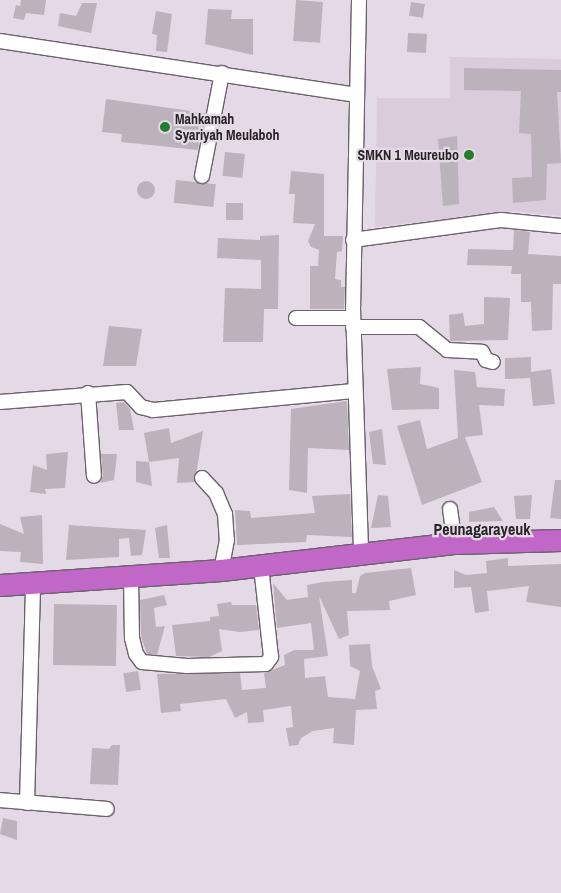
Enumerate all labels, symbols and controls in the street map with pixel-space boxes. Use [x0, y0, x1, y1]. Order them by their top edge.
place label: Mahkamah Syariyah Meulaboh [175, 111, 280, 144]
marker: Mahkamah Syariyah Meulaboh [159, 121, 171, 133]
place label: SMKN 1 Meureubo [358, 147, 459, 163]
marker: SMKN 1 Meureubo [463, 149, 475, 161]
district label: Peunagarayeuk [434, 519, 530, 539]

